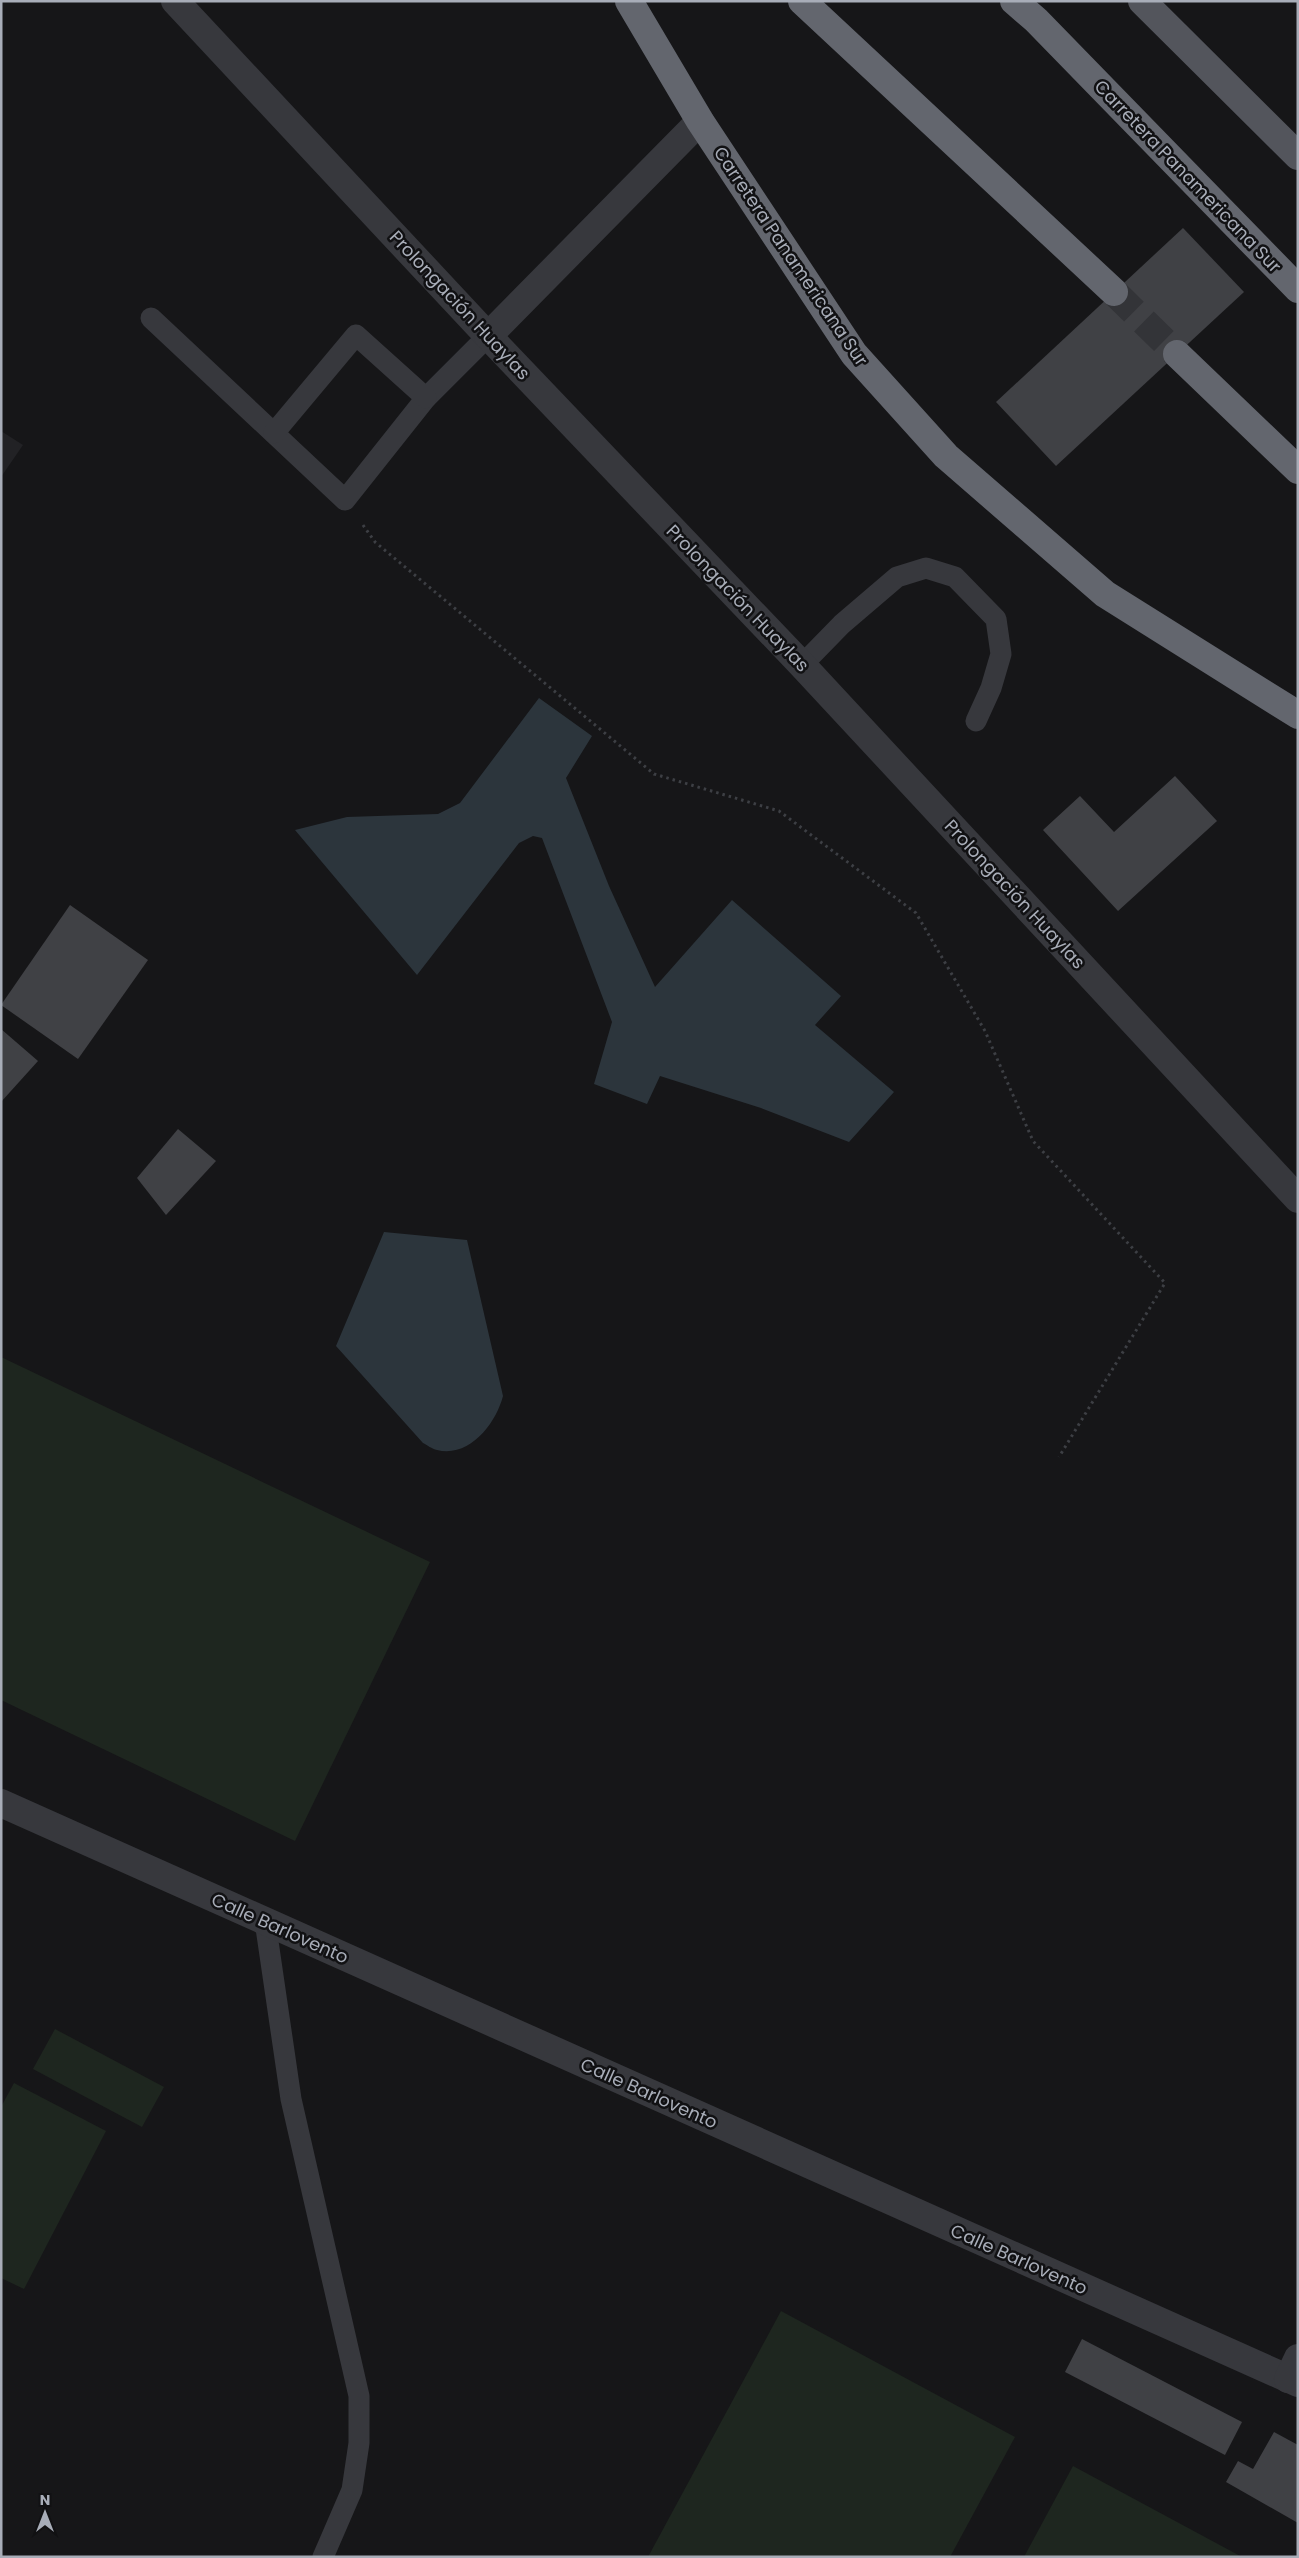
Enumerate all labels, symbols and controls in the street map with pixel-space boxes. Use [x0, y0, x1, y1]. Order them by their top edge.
street label: Carretera Panamericana Sur [1089, 74, 1287, 278]
street label: Carretera Panamericana Sur [708, 141, 874, 371]
street label: Prolongación Huaylas [384, 225, 536, 385]
street label: Prolongación Huaylas [661, 519, 815, 677]
street label: Prolongación Huaylas [939, 814, 1091, 974]
street label: Calle Barlovento [207, 1887, 353, 1969]
street label: Calle Barlovento [576, 2052, 722, 2134]
street label: Calle Barlovento [946, 2218, 1092, 2300]
north arrow [20, 2488, 70, 2538]
text: N [40, 2490, 50, 2510]

